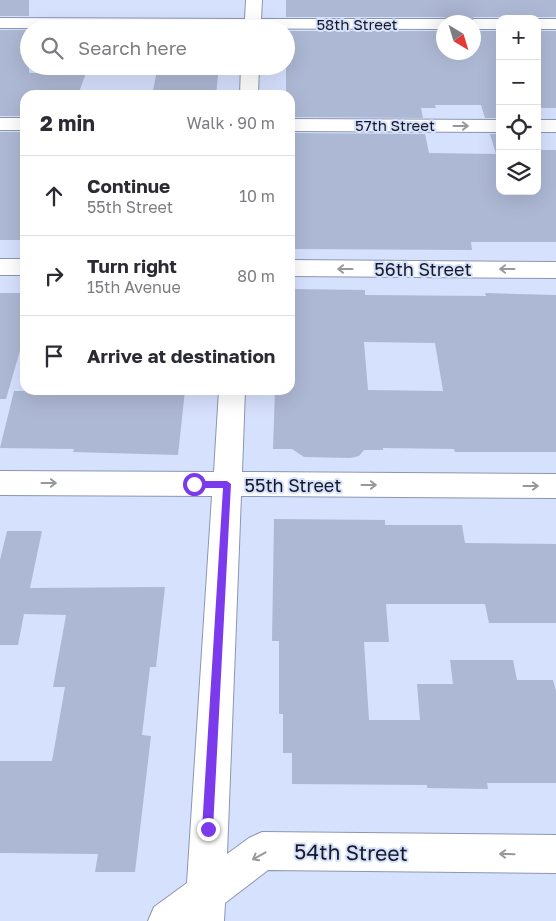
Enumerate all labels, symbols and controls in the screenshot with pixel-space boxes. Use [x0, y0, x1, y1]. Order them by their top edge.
street label: 58th Street [316, 15, 398, 33]
north arrow [436, 15, 481, 60]
map controls [496, 15, 541, 195]
button: + [496, 15, 541, 60]
search box [20, 20, 295, 75]
icon: search [38, 34, 66, 62]
text: Search here [78, 36, 187, 59]
button: − [496, 60, 541, 105]
button: locate [496, 105, 541, 150]
text: 2 min [40, 110, 95, 136]
text: Walk · 90 m [187, 113, 275, 133]
street label: 57th Street [355, 116, 435, 134]
one-way arrow [452, 121, 469, 131]
button: layers [496, 150, 541, 195]
text: Continue [87, 174, 170, 197]
icon: ahead [40, 182, 68, 210]
text: 10 m [239, 186, 275, 206]
text: 55th Street [87, 197, 173, 217]
text: Turn right [87, 254, 177, 277]
street label: 56th Street [374, 258, 472, 280]
icon: right [40, 262, 68, 290]
one-way arrow [337, 264, 354, 274]
one-way arrow [500, 264, 516, 274]
text: 80 m [237, 266, 275, 286]
text: 15th Avenue [87, 277, 181, 297]
icon: arrive [40, 342, 68, 370]
text: Arrive at destination [87, 344, 275, 367]
route start [183, 473, 206, 496]
street label: 55th Street [245, 474, 341, 496]
one-way arrow [40, 478, 56, 488]
one-way arrow [360, 480, 376, 490]
one-way arrow [522, 481, 539, 491]
route end [197, 818, 220, 841]
street label: 54th Street [294, 838, 408, 866]
one-way arrow [500, 849, 516, 859]
one-way arrow [251, 851, 266, 861]

